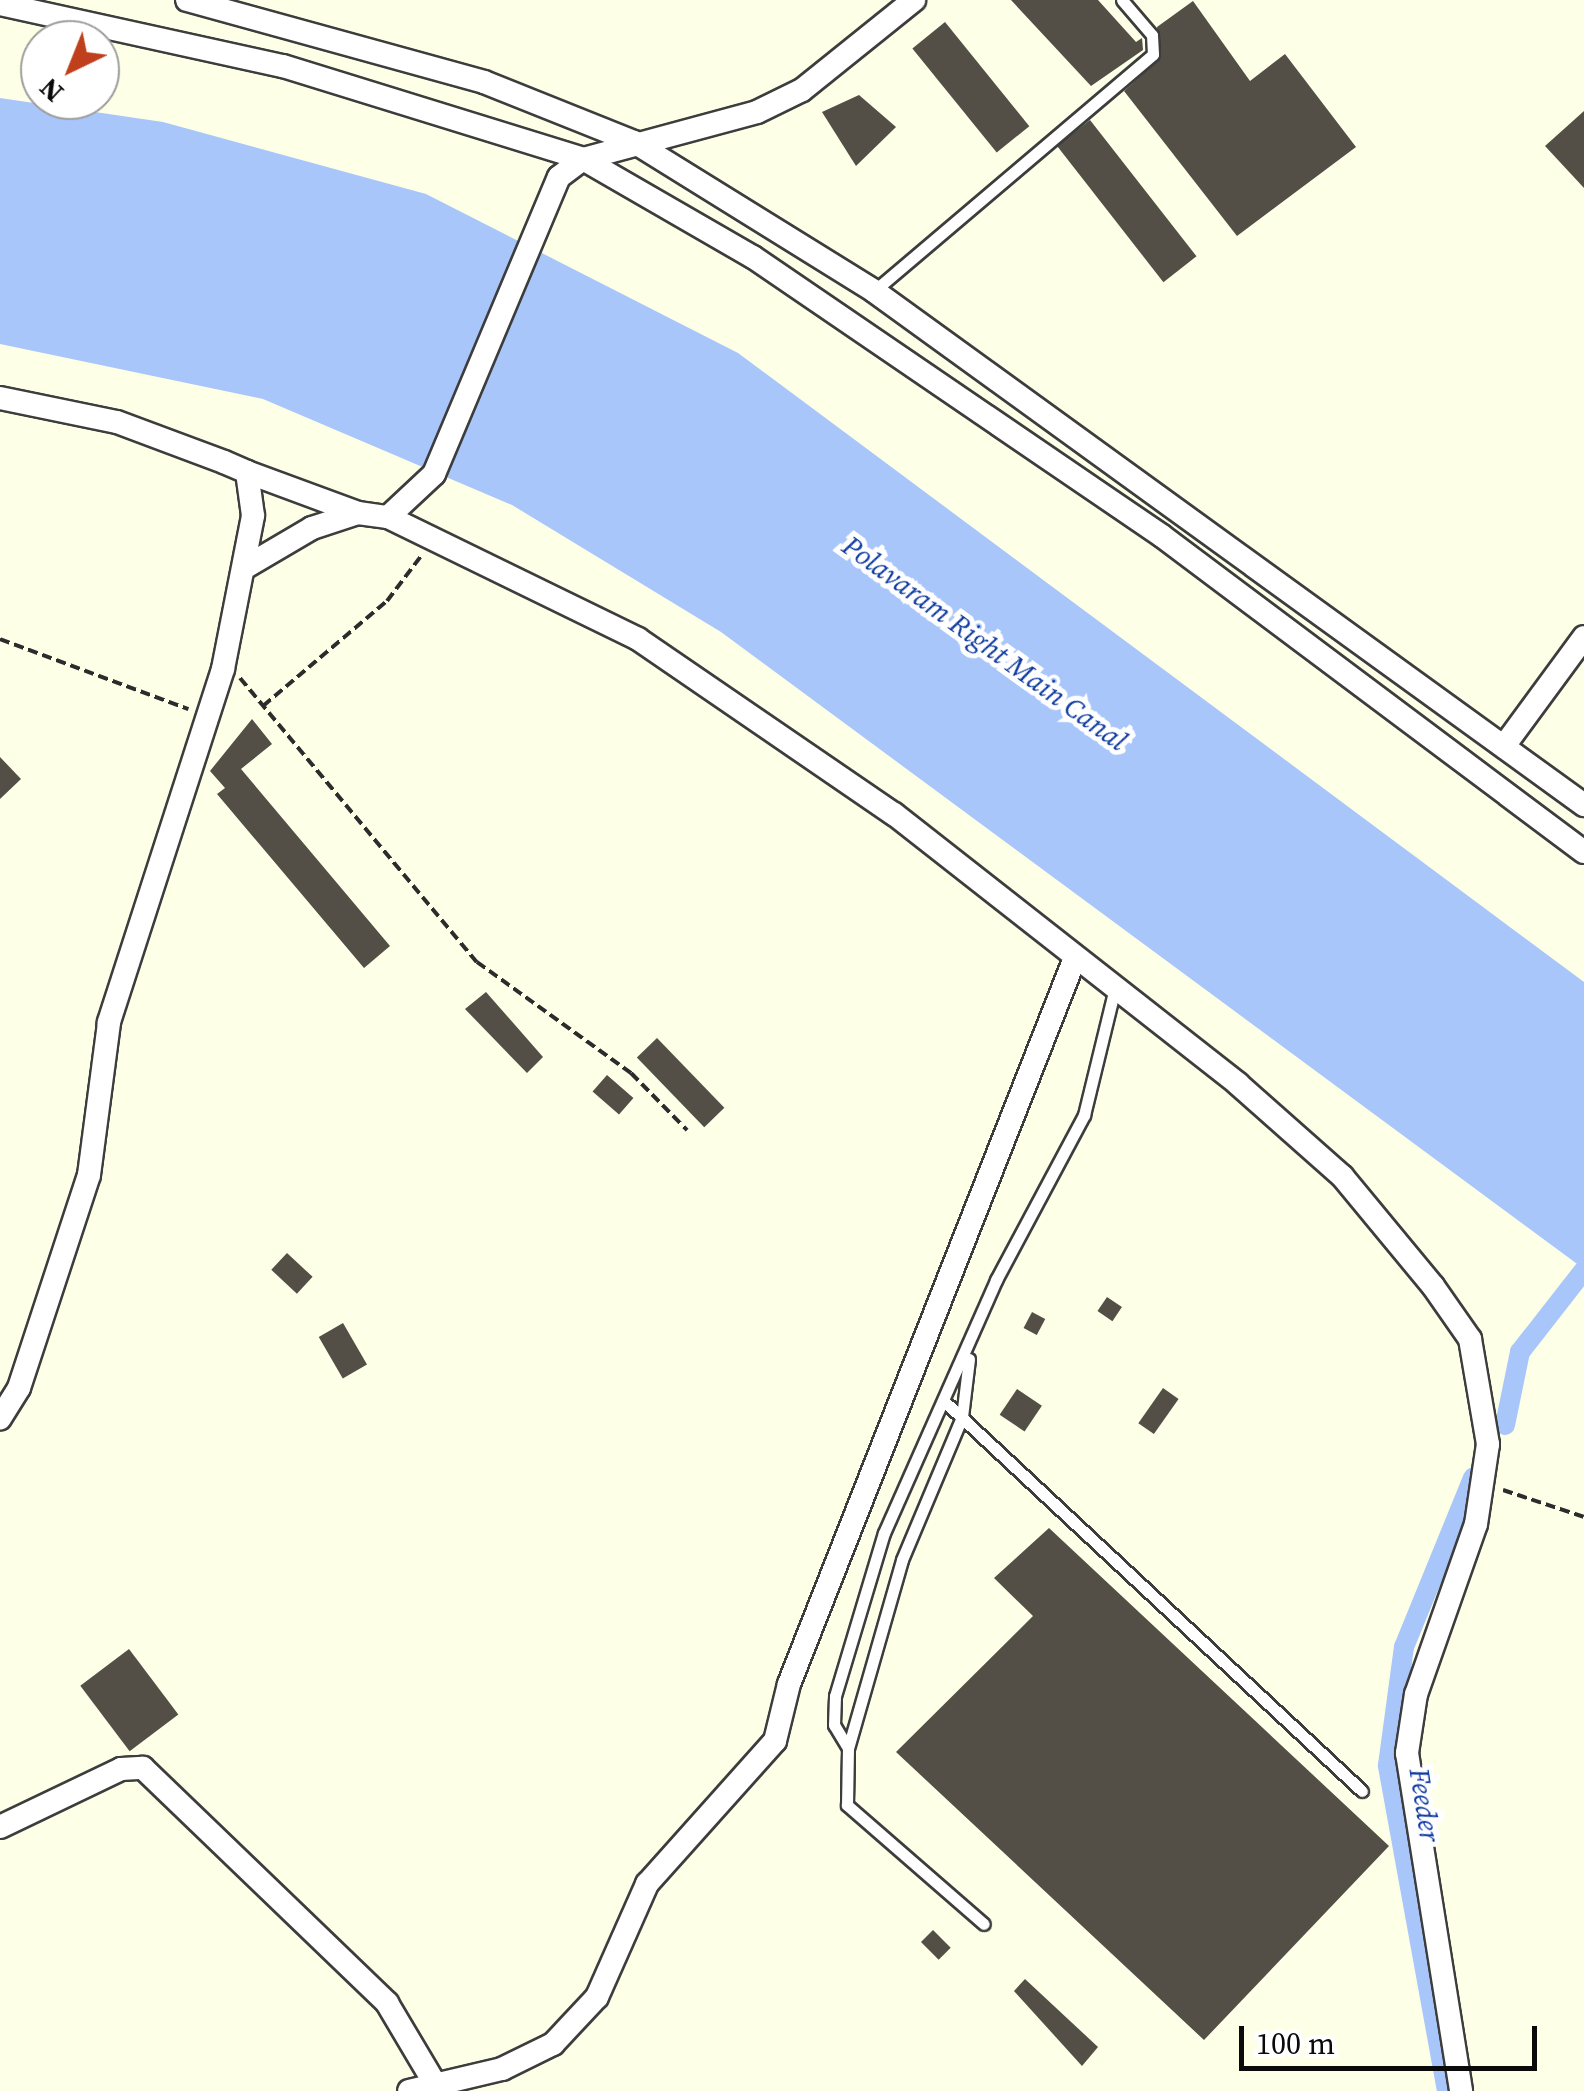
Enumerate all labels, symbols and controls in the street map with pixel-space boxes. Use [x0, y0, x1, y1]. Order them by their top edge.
north arrow [20, 20, 120, 120]
text: N [30, 70, 71, 111]
water label: Polavaram Right Main Canal [836, 528, 1134, 758]
water label: Feeder [1403, 1766, 1447, 1844]
scale bar [1244, 2006, 1542, 2068]
text: 100 m [1256, 2023, 1335, 2064]

